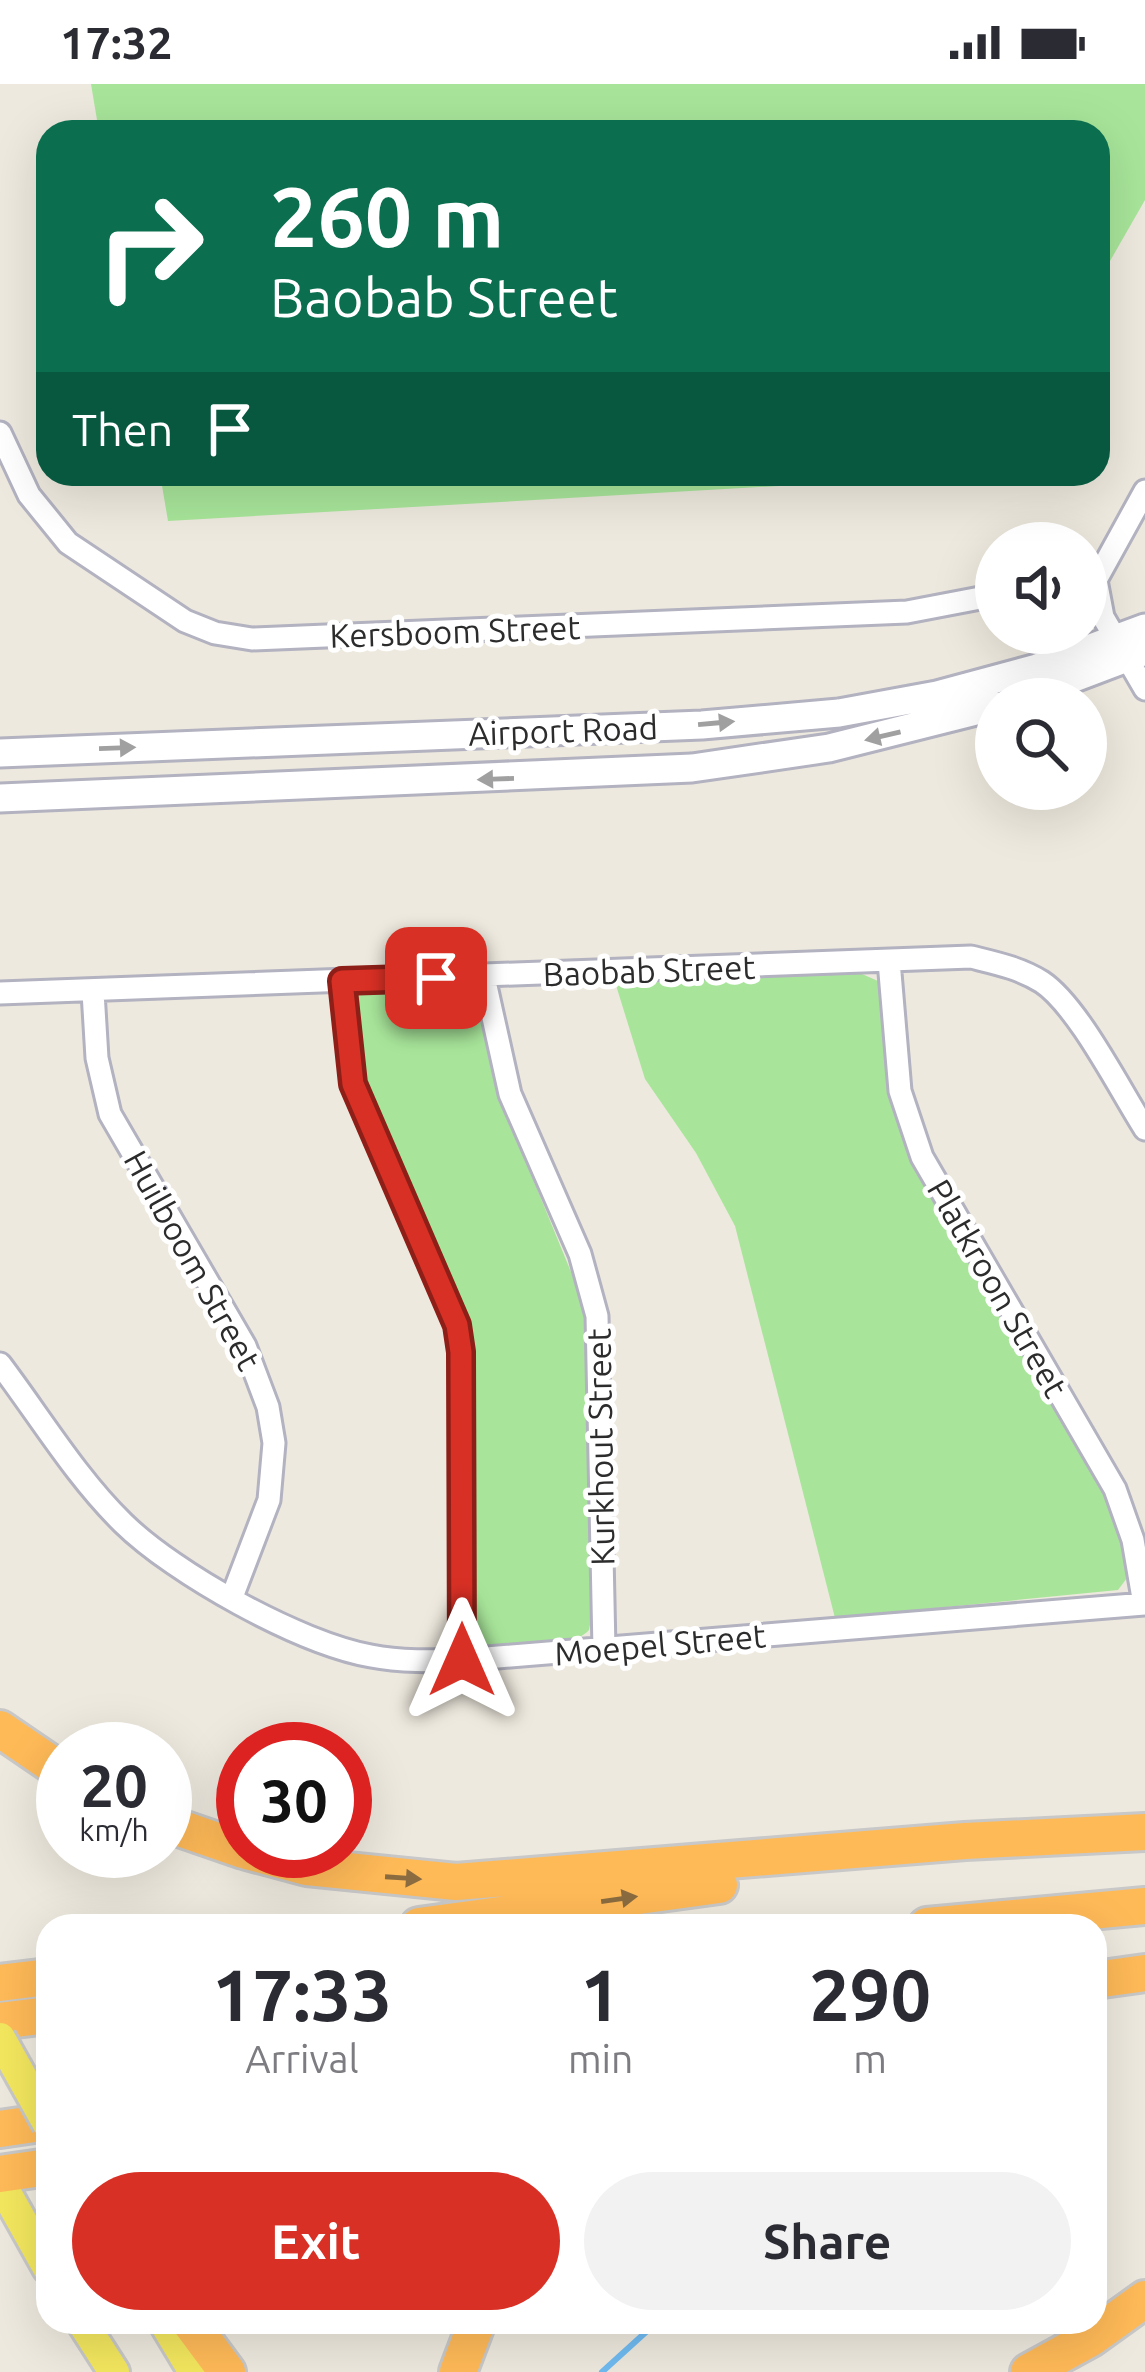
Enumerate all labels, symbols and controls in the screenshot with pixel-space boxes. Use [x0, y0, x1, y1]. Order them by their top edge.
text: 17:32 [60, 17, 173, 68]
icon: right [72, 168, 228, 324]
text: 260 m [270, 169, 504, 263]
text: Baobab Street [270, 267, 618, 327]
icon: arrive [197, 396, 263, 462]
text: Then [72, 404, 173, 455]
map controls [975, 522, 1107, 810]
button: sound [975, 522, 1107, 654]
street label: Kersboom Street [329, 608, 581, 654]
button: search [975, 678, 1107, 810]
street label: Airport Road [468, 708, 658, 752]
one-way arrow [698, 714, 735, 733]
one-way arrow [864, 727, 901, 746]
one-way arrow [99, 738, 137, 757]
one-way arrow [476, 769, 514, 788]
pin [385, 927, 487, 1029]
icon: arrive [403, 945, 469, 1011]
street label: Baobab Street [542, 948, 756, 992]
street label: Huilboom Street [118, 1144, 268, 1376]
street label: Platkroon Street [921, 1173, 1075, 1403]
street label: Kurkhout Street [579, 1328, 621, 1566]
position arrow [399, 1597, 525, 1723]
street label: Moepel Street [553, 1616, 767, 1672]
speed limit sign: 30 [216, 1722, 372, 1878]
text: 20 [80, 1751, 148, 1818]
text: km/h [79, 1813, 149, 1847]
one-way arrow [385, 1869, 422, 1888]
one-way arrow [600, 1889, 638, 1908]
text: 17:33 [212, 1954, 392, 2035]
text: 1 [580, 1954, 621, 2035]
text: 290 [809, 1954, 931, 2035]
text: Arrival [245, 2037, 359, 2080]
text: min [568, 2037, 633, 2080]
text: m [853, 2037, 887, 2080]
button: Exit [72, 2172, 560, 2310]
button: Share [584, 2172, 1071, 2310]

